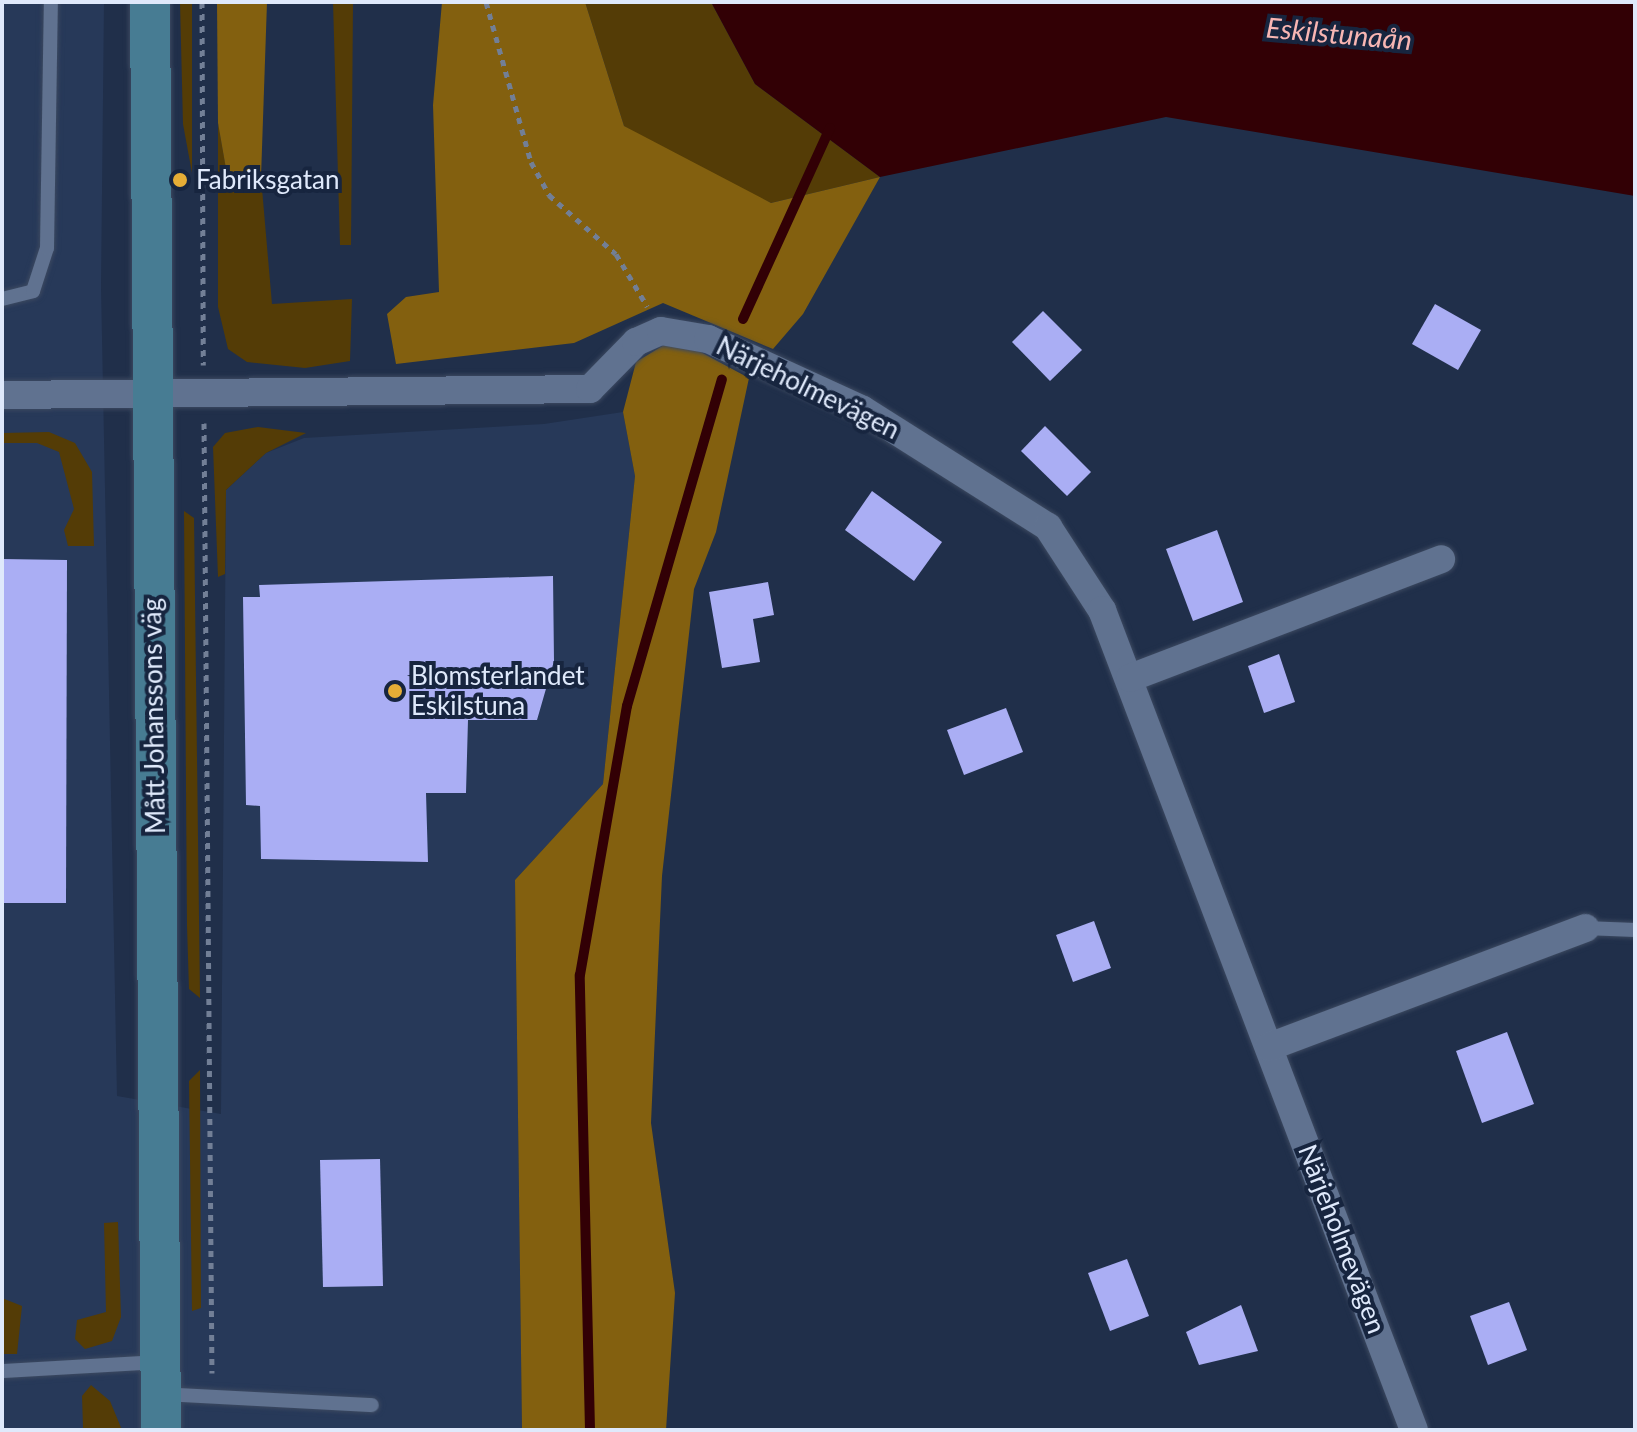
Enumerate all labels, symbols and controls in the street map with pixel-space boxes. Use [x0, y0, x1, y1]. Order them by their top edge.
water label: Eskilstunaån [1265, 10, 1413, 56]
place label: Fabriksgatan [196, 164, 339, 196]
marker: Fabriksgatan [171, 171, 189, 189]
street label: Närjeholmevägen [711, 330, 905, 446]
street label: Mått Johanssons väg [136, 597, 172, 835]
place label: Blomsterlandet Eskilstuna [411, 660, 585, 722]
marker: Blomsterlandet Eskilstuna [386, 682, 404, 700]
street label: Närjeholmevägen [1292, 1140, 1392, 1338]

